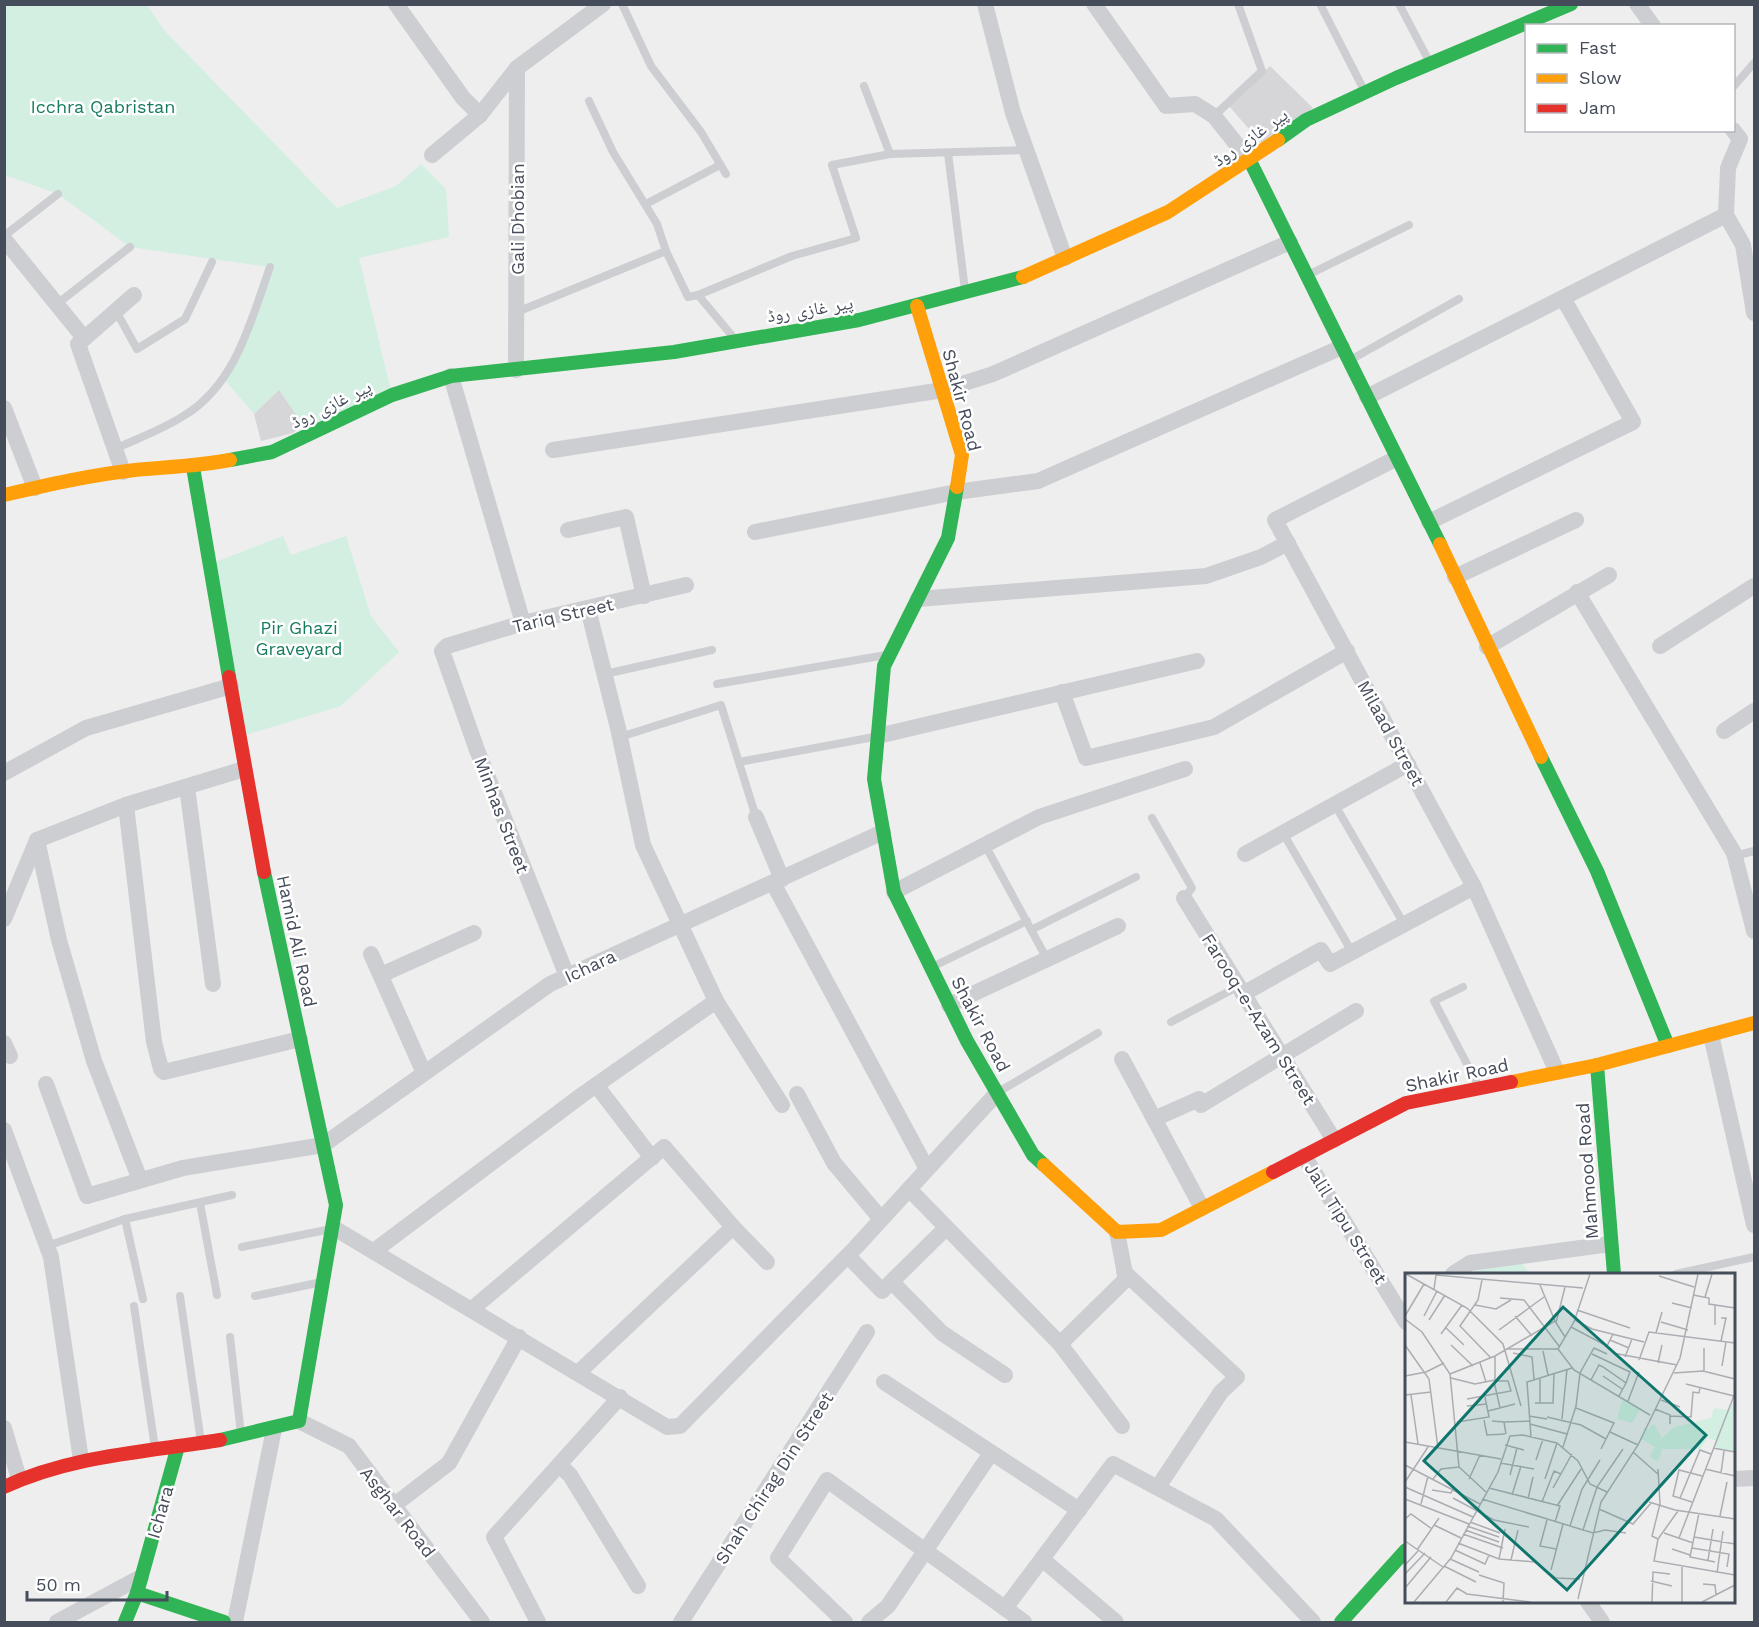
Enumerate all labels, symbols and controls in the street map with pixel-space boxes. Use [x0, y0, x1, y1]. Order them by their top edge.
legend [1525, 24, 1735, 132]
text: Fast [1579, 37, 1617, 58]
text: Slow [1579, 67, 1622, 88]
park label: Icchra Qabristan [31, 96, 175, 117]
text: Jam [1579, 97, 1616, 118]
street label: پیر غازی روڈ [1208, 104, 1292, 171]
street label: Gali Dhobian [507, 163, 528, 275]
street label: پیر غازی روڈ [766, 292, 855, 327]
street label: Shakir Road [938, 347, 986, 453]
street label: پیر غازی روڈ [287, 376, 375, 433]
street label: Tariq Street [510, 593, 616, 637]
park label: Pir Ghazi Graveyard [256, 617, 342, 659]
street label: Milaad Street [1353, 676, 1429, 790]
street label: Minhas Street [470, 754, 534, 876]
street label: Hamid Ali Road [273, 873, 321, 1009]
street label: Farooq-e-Azam Street [1198, 930, 1321, 1109]
street label: Ichara [561, 945, 619, 987]
street label: Shakir Road [947, 973, 1015, 1075]
street label: Shakir Road [1404, 1054, 1510, 1096]
street label: Mahmood Road [1572, 1102, 1602, 1240]
street label: Jalil Tipu Street [1300, 1159, 1392, 1288]
inset map [1405, 1273, 1735, 1603]
street label: Shah Chirag Din Street [711, 1388, 838, 1568]
street label: Asghar Road [356, 1463, 440, 1561]
street label: Ichara [142, 1483, 178, 1541]
scale bar [27, 1564, 166, 1602]
text: 50 m [36, 1574, 81, 1595]

